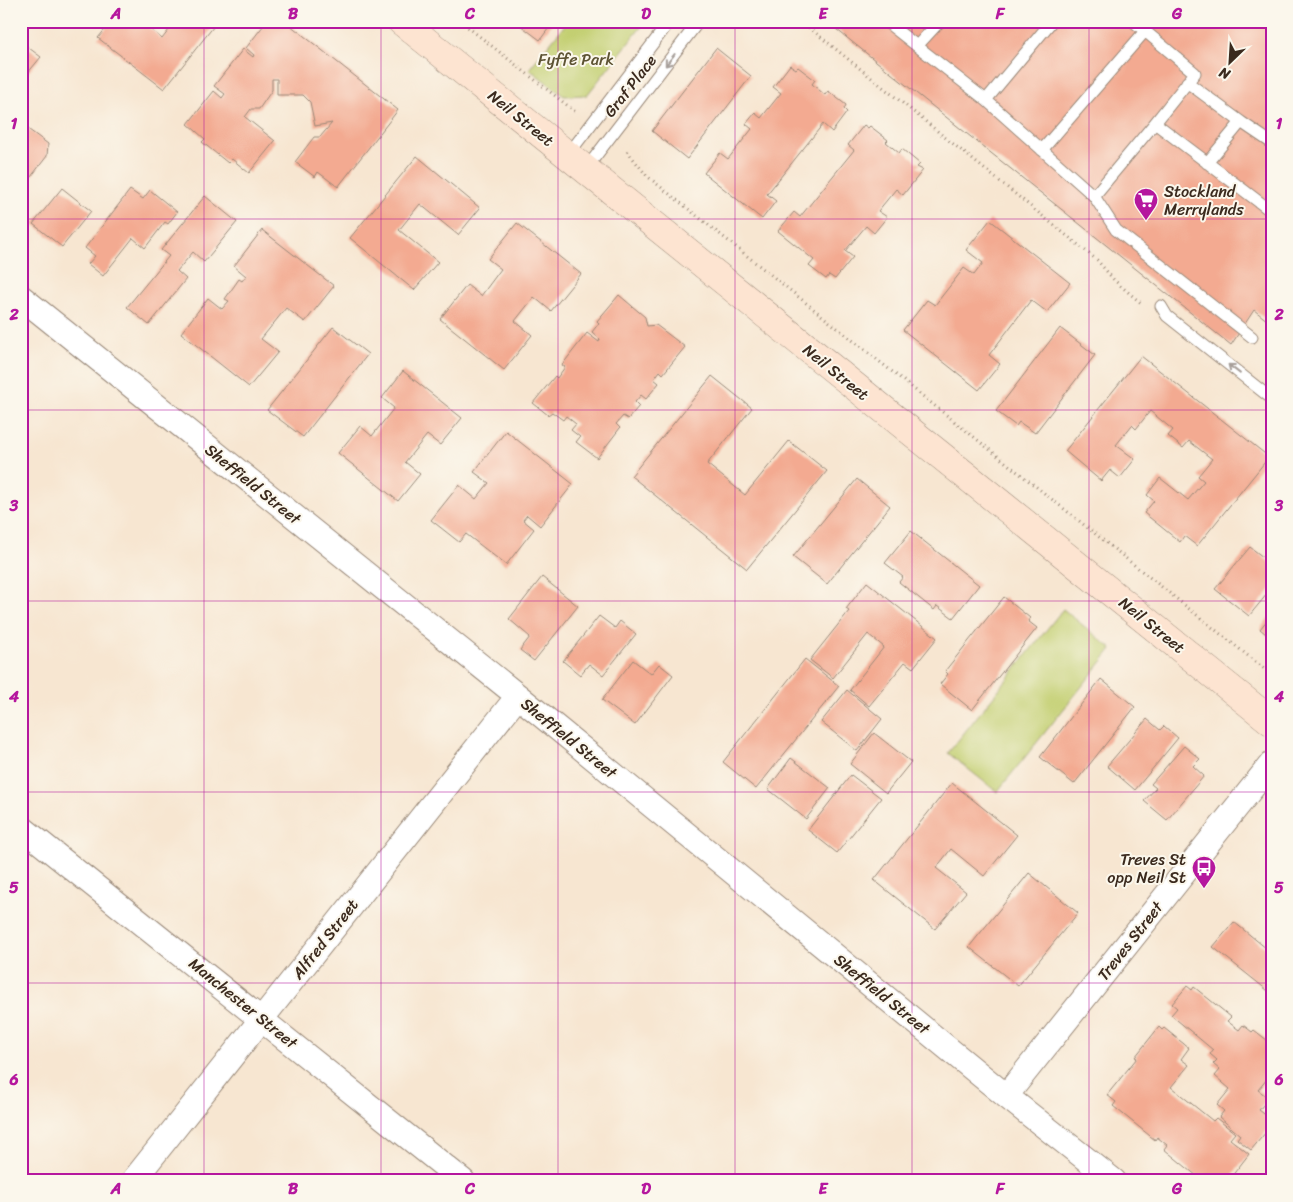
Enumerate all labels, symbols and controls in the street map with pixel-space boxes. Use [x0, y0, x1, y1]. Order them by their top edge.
text: A [110, 0, 121, 28]
text: B [288, 0, 299, 28]
text: C [464, 0, 476, 28]
text: D [641, 0, 651, 28]
text: E [819, 0, 829, 28]
text: F [995, 0, 1006, 28]
text: G [1171, 0, 1183, 28]
north arrow [1206, 38, 1256, 88]
park label: Fyffe Park [538, 45, 614, 74]
street label: Graf Place [596, 48, 664, 124]
one-way arrow [665, 53, 675, 67]
text: N [1215, 60, 1235, 87]
street label: Neil Street [481, 82, 561, 154]
text: 1 [11, 109, 18, 138]
text: 1 [1276, 109, 1283, 138]
place label: Stockland Merrylands [1164, 177, 1244, 224]
supermarket icon: Stockland Merrylands [1133, 187, 1159, 221]
text: 2 [8, 300, 19, 329]
text: 2 [1273, 300, 1284, 329]
street label: Neil Street [796, 336, 876, 408]
one-way arrow [1227, 364, 1240, 375]
street label: Sheffield Street [198, 436, 308, 532]
text: 3 [9, 491, 19, 520]
text: 3 [1274, 491, 1284, 520]
street label: Neil Street [1112, 589, 1192, 661]
text: 4 [8, 682, 19, 711]
text: 4 [1273, 682, 1284, 711]
street label: Sheffield Street [514, 690, 624, 786]
place label: Treves St opp Neil St [1107, 845, 1186, 892]
bus stop icon: Treves St opp Neil St [1191, 855, 1217, 889]
text: 5 [9, 873, 19, 902]
text: 5 [1274, 873, 1284, 902]
street label: Alfred Street [283, 892, 366, 987]
street label: Treves Street [1089, 894, 1171, 987]
street label: Sheffield Street [827, 946, 937, 1042]
street label: Manchester Street [182, 950, 304, 1057]
text: 6 [8, 1065, 19, 1094]
text: 6 [1273, 1065, 1284, 1094]
text: A [110, 1174, 121, 1202]
text: B [288, 1174, 299, 1202]
text: C [464, 1174, 476, 1202]
text: D [641, 1174, 651, 1202]
text: E [819, 1174, 829, 1202]
text: F [995, 1174, 1006, 1202]
text: G [1171, 1174, 1183, 1202]

